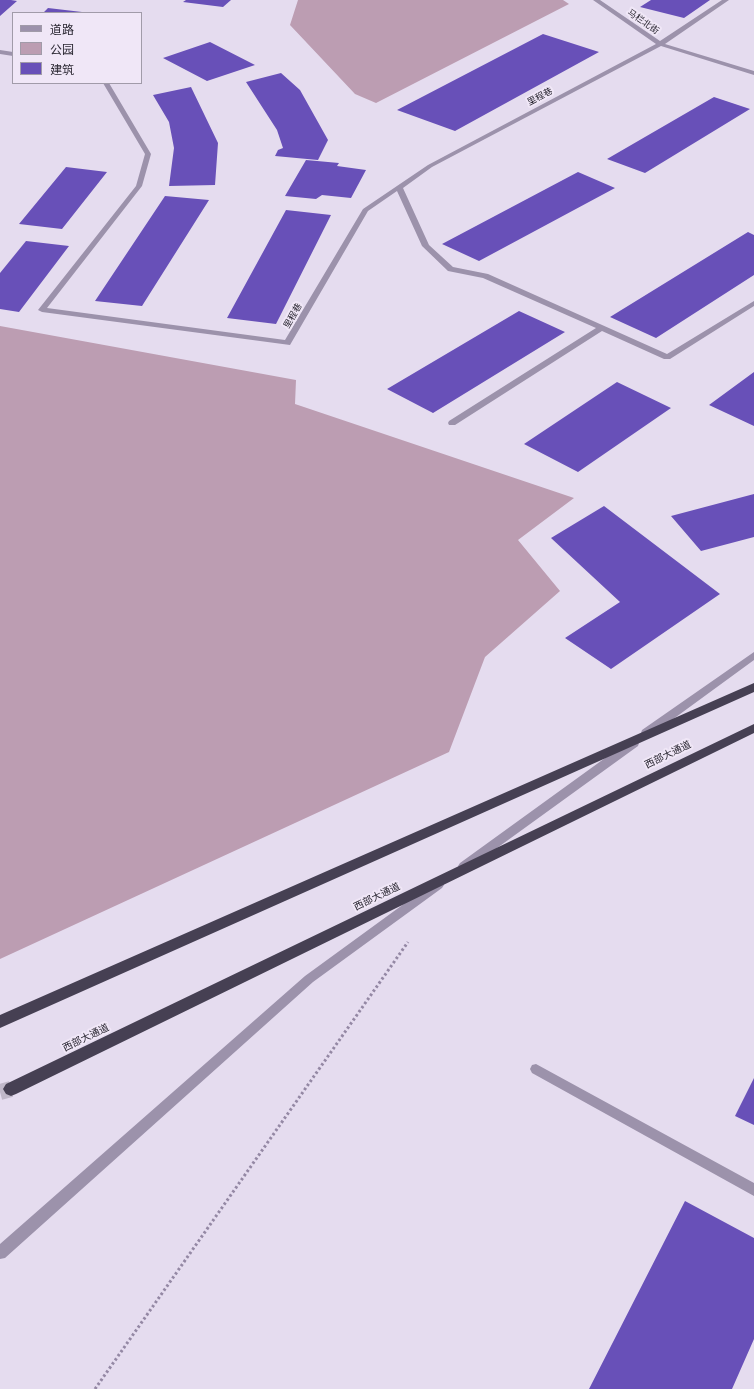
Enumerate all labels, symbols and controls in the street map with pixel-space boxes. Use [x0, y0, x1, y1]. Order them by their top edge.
street label: 马栏北街 [625, 7, 661, 37]
legend [12, 12, 142, 84]
text: 道路 [50, 23, 74, 37]
text: 公园 [50, 43, 74, 57]
text: 建筑 [50, 63, 74, 77]
street label: 里程巷 [526, 86, 554, 108]
street label: 里程巷 [282, 302, 304, 330]
street label: 西部大通道 [643, 739, 693, 771]
street label: 西部大通道 [352, 881, 402, 913]
street label: 西部大通道 [61, 1022, 111, 1054]

